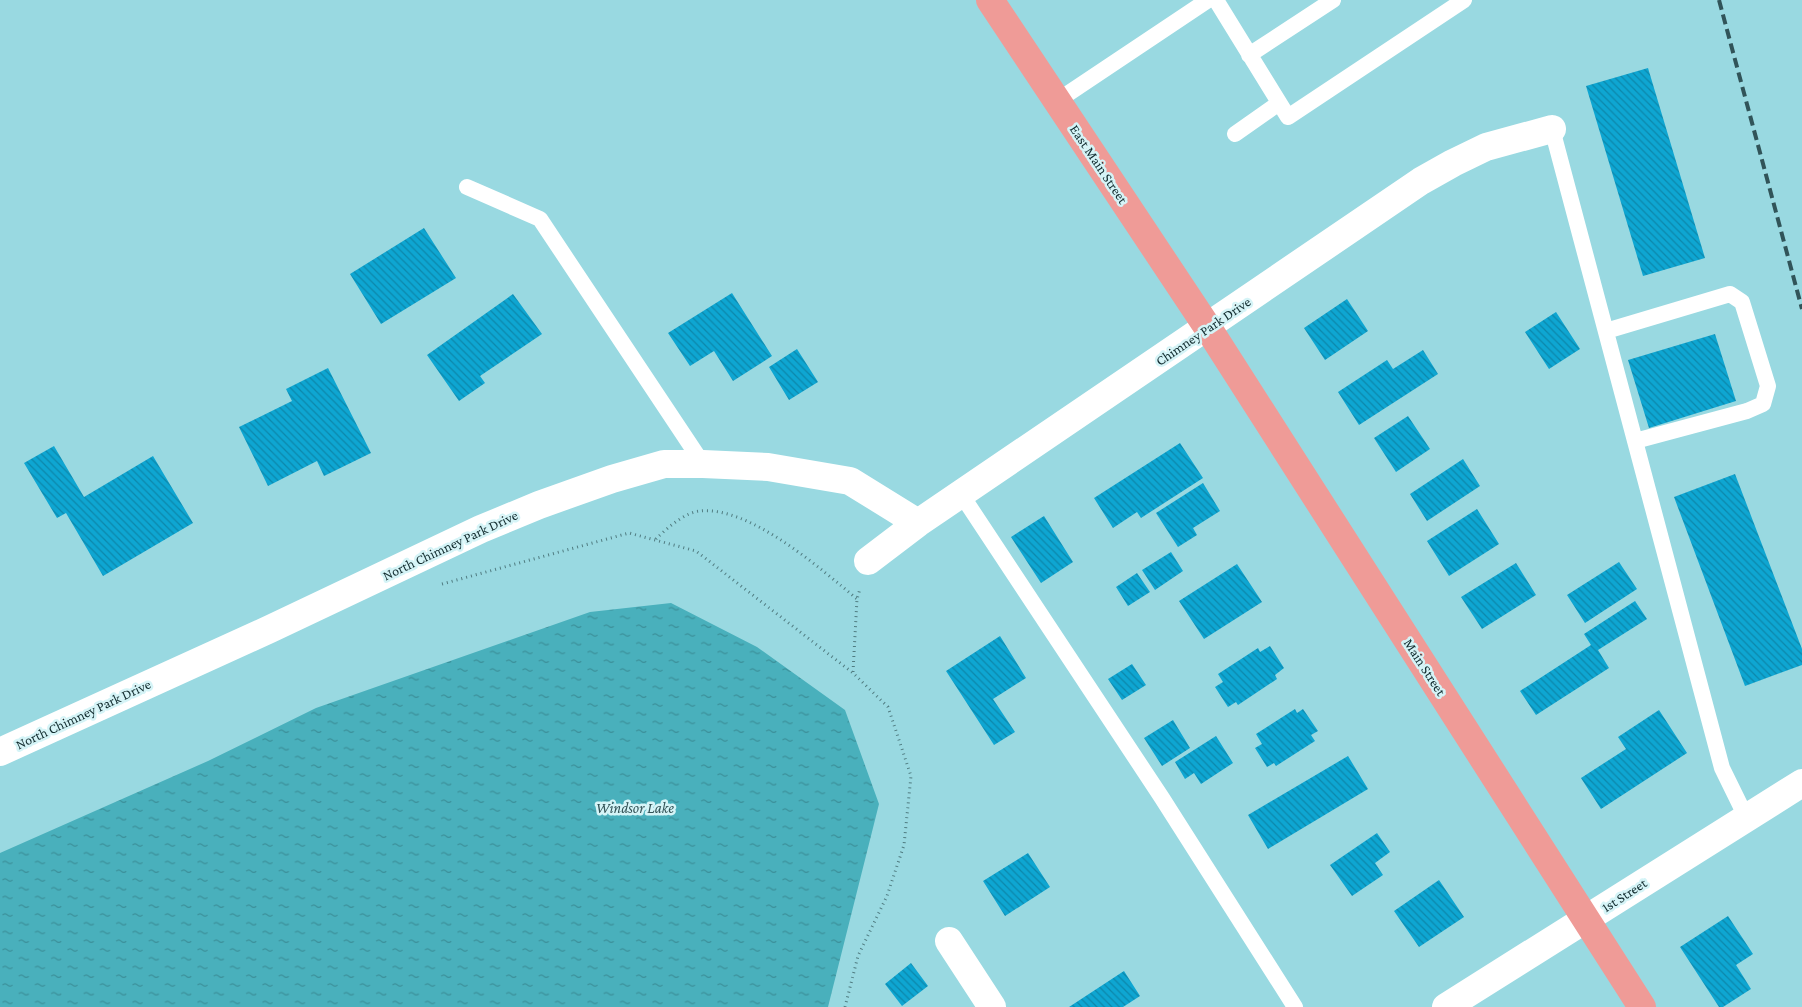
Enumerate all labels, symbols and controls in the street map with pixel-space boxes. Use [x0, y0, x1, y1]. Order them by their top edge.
street label: East Main Street [1067, 122, 1131, 207]
street label: Chimney Park Drive [1152, 293, 1254, 369]
street label: North Chimney Park Drive [380, 507, 520, 583]
street label: Main Street [1401, 636, 1450, 699]
street label: North Chimney Park Drive [13, 676, 153, 752]
water label: Windsor Lake [596, 800, 674, 816]
street label: 1st Street [1599, 874, 1650, 915]

